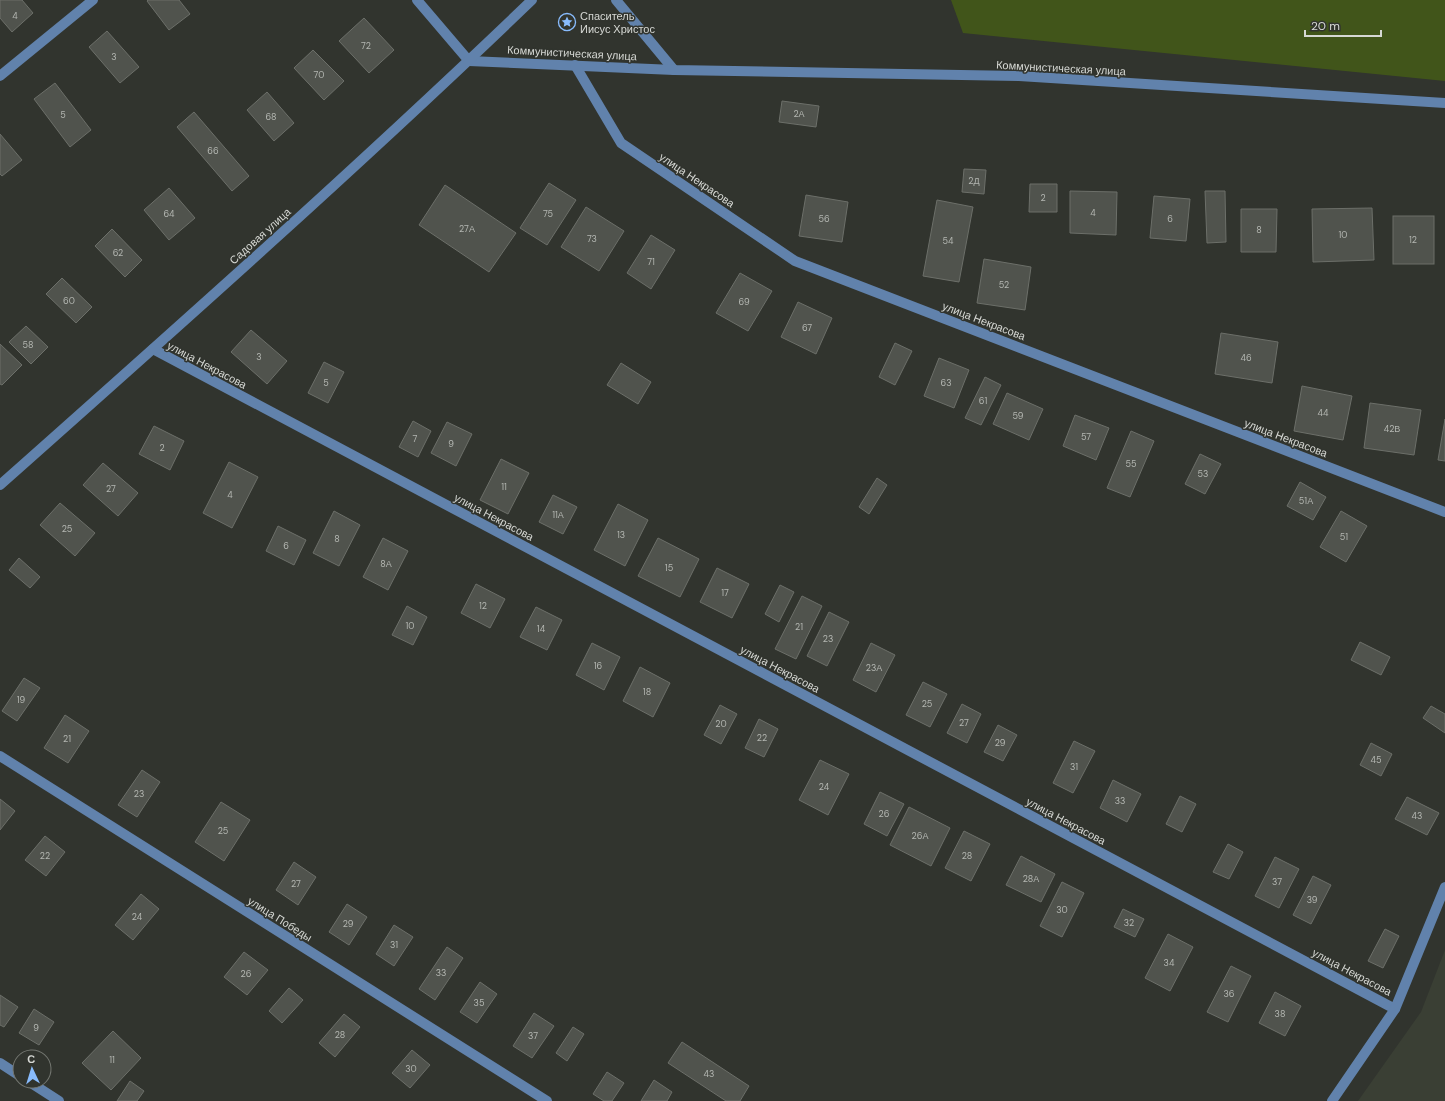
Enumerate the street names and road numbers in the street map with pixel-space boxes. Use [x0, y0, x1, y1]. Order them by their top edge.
street label: Коммунистическая улица [507, 43, 638, 63]
street label: Коммунистическая улица [996, 58, 1127, 78]
street label: улица Некрасова [657, 150, 738, 211]
street label: Садовая улица [226, 204, 294, 267]
street label: улица Некрасова [940, 299, 1028, 344]
street label: улица Некрасова [165, 338, 250, 392]
street label: улица Некрасова [1242, 416, 1330, 461]
street label: улица Некрасова [452, 490, 537, 544]
street label: улица Некрасова [738, 642, 823, 696]
street label: улица Некрасова [1024, 794, 1109, 848]
street label: улица Победы [245, 894, 315, 944]
street label: улица Некрасова [1310, 945, 1395, 999]

